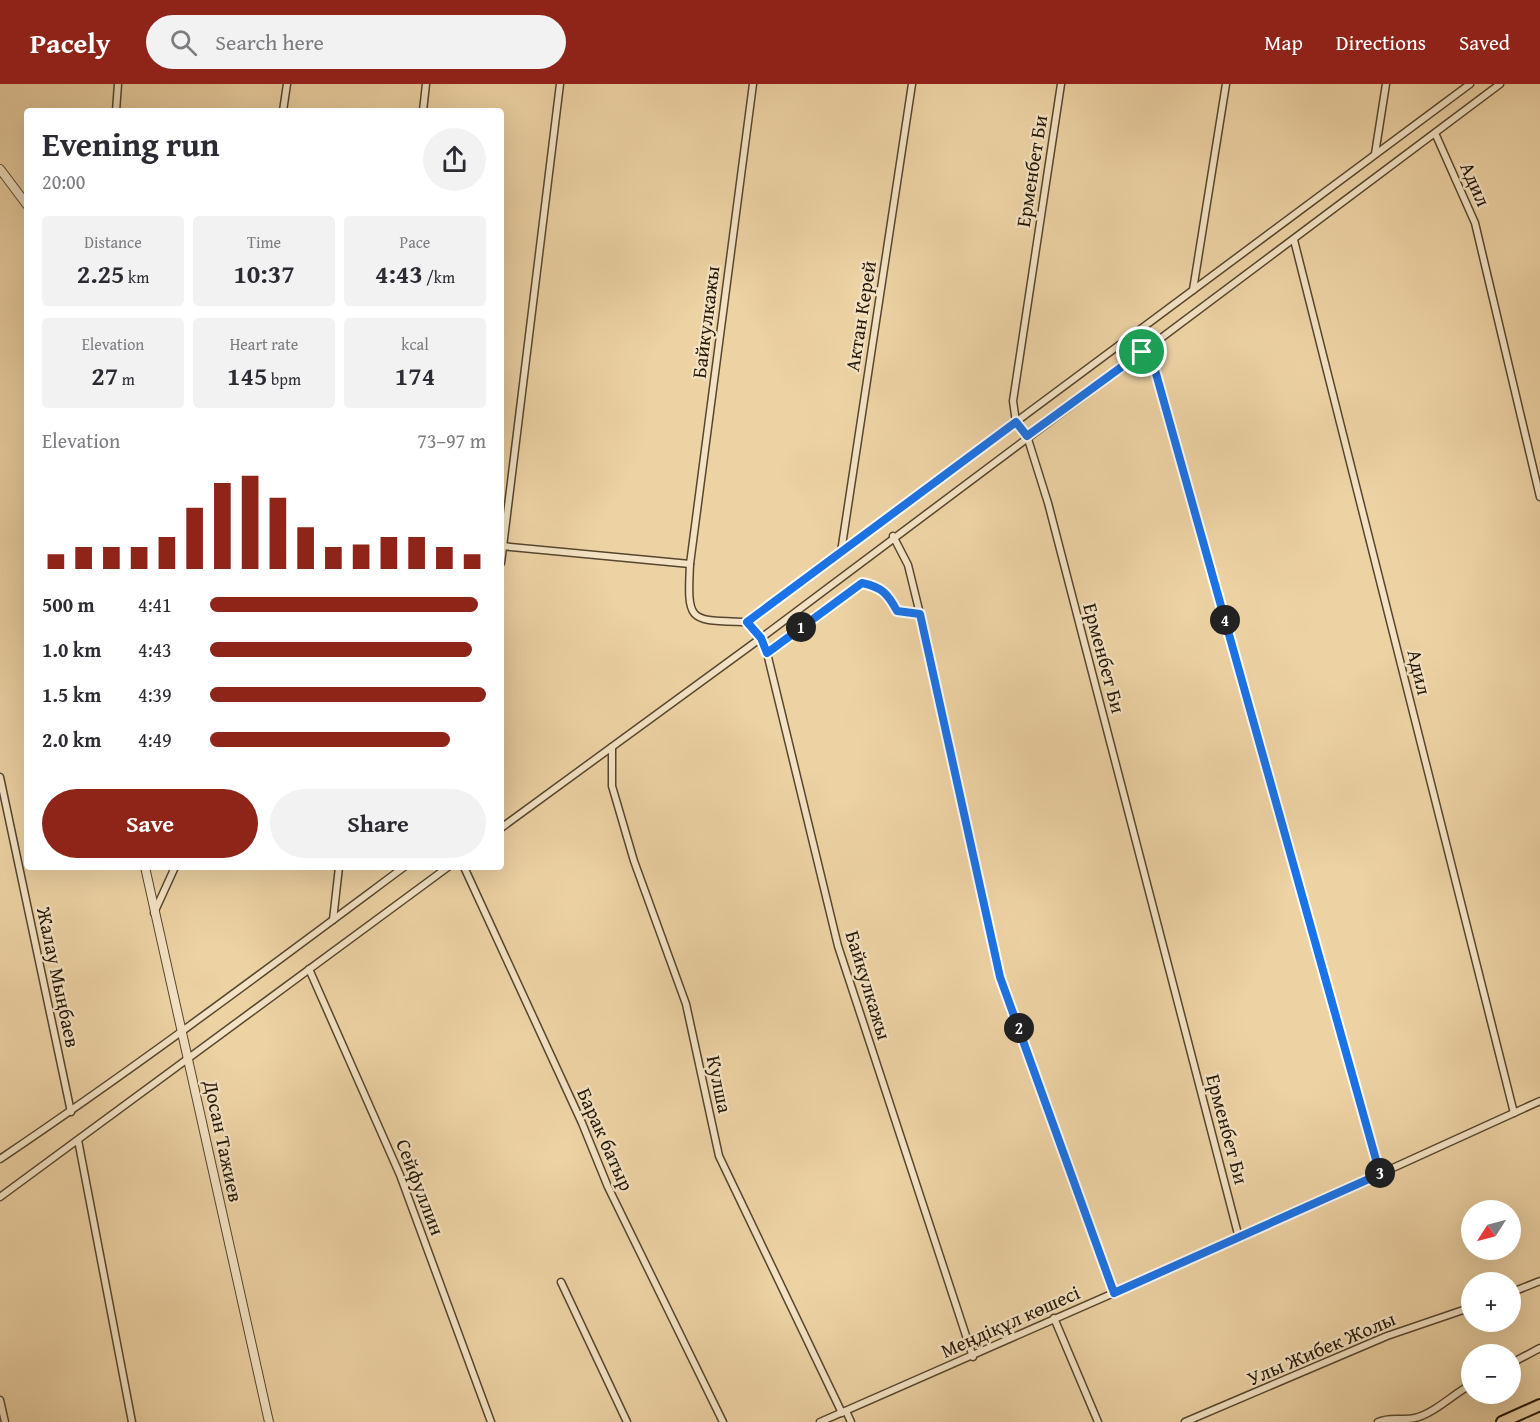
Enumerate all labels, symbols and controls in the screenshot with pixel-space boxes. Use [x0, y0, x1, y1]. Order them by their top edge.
search box [146, 15, 566, 69]
text: Pacely [30, 22, 110, 63]
icon: search [167, 26, 200, 59]
text: Search here [215, 26, 324, 58]
text: Map [1264, 27, 1303, 58]
text: Directions [1336, 27, 1426, 58]
text: Saved [1459, 27, 1510, 58]
street label: Ерменбет Би [1008, 113, 1054, 229]
text: Evening run [42, 120, 219, 168]
button: share [423, 128, 486, 191]
street label: Адил [1453, 157, 1499, 211]
text: 20:00 [42, 167, 85, 196]
text: Distance [84, 230, 142, 254]
text: Time [247, 230, 281, 254]
text: Pace [400, 230, 430, 254]
text: 2.25 [77, 254, 125, 293]
text: 10:37 [233, 254, 295, 293]
text: 4:43 [375, 254, 423, 293]
street label: Актан Керей [837, 259, 883, 373]
street label: Байкулкажы [684, 264, 726, 380]
text: km [125, 265, 149, 289]
text: /km [423, 265, 455, 289]
pin [1116, 326, 1167, 377]
text: Elevation [82, 332, 144, 356]
text: Heart rate [230, 332, 298, 356]
text: kcal [401, 332, 429, 356]
icon: arrive [1125, 335, 1158, 368]
text: 27 [91, 356, 118, 395]
text: 145 [227, 356, 267, 395]
text: 174 [395, 356, 435, 395]
text: m [118, 367, 135, 391]
text: bpm [267, 367, 301, 391]
text: Elevation [42, 426, 120, 455]
text: 73–97 m [417, 426, 486, 455]
text: 500 m [42, 590, 95, 619]
text: 4:41 [138, 590, 172, 619]
street label: Ерменбет Би [1076, 600, 1134, 716]
pin: 4 [1210, 605, 1240, 635]
text: 4 [1221, 608, 1229, 632]
pin: 1 [786, 612, 816, 642]
text: 1 [797, 615, 805, 639]
text: 1.0 km [42, 635, 101, 664]
text: 4:43 [138, 635, 172, 664]
street label: Адил [1400, 646, 1440, 698]
text: 1.5 km [42, 680, 101, 709]
text: 4:39 [138, 680, 172, 709]
text: 2.0 km [42, 725, 101, 754]
text: 4:49 [138, 725, 172, 754]
button: Save [42, 789, 258, 858]
button: Share [270, 789, 486, 858]
street label: Жалау Мыңбаев [30, 903, 88, 1050]
street label: Байкулкажы [839, 927, 899, 1043]
pin: 2 [1004, 1013, 1034, 1043]
text: 2 [1015, 1016, 1023, 1040]
street label: Кулша [700, 1053, 740, 1116]
street label: Ерменбет Би [1199, 1071, 1257, 1187]
street label: Досан Тажиев [197, 1076, 251, 1205]
street label: Барак батыр [570, 1083, 642, 1195]
street label: Сейфуллин [389, 1135, 453, 1240]
pin: 3 [1365, 1158, 1395, 1188]
text: 3 [1376, 1161, 1384, 1185]
north arrow [1461, 1200, 1521, 1260]
map controls [1461, 1200, 1521, 1404]
button: + [1461, 1272, 1521, 1332]
street label: Меңдіқұл көшесі [936, 1277, 1085, 1365]
street label: Улы Жибек Жолы [1242, 1304, 1400, 1392]
button: − [1461, 1344, 1521, 1404]

